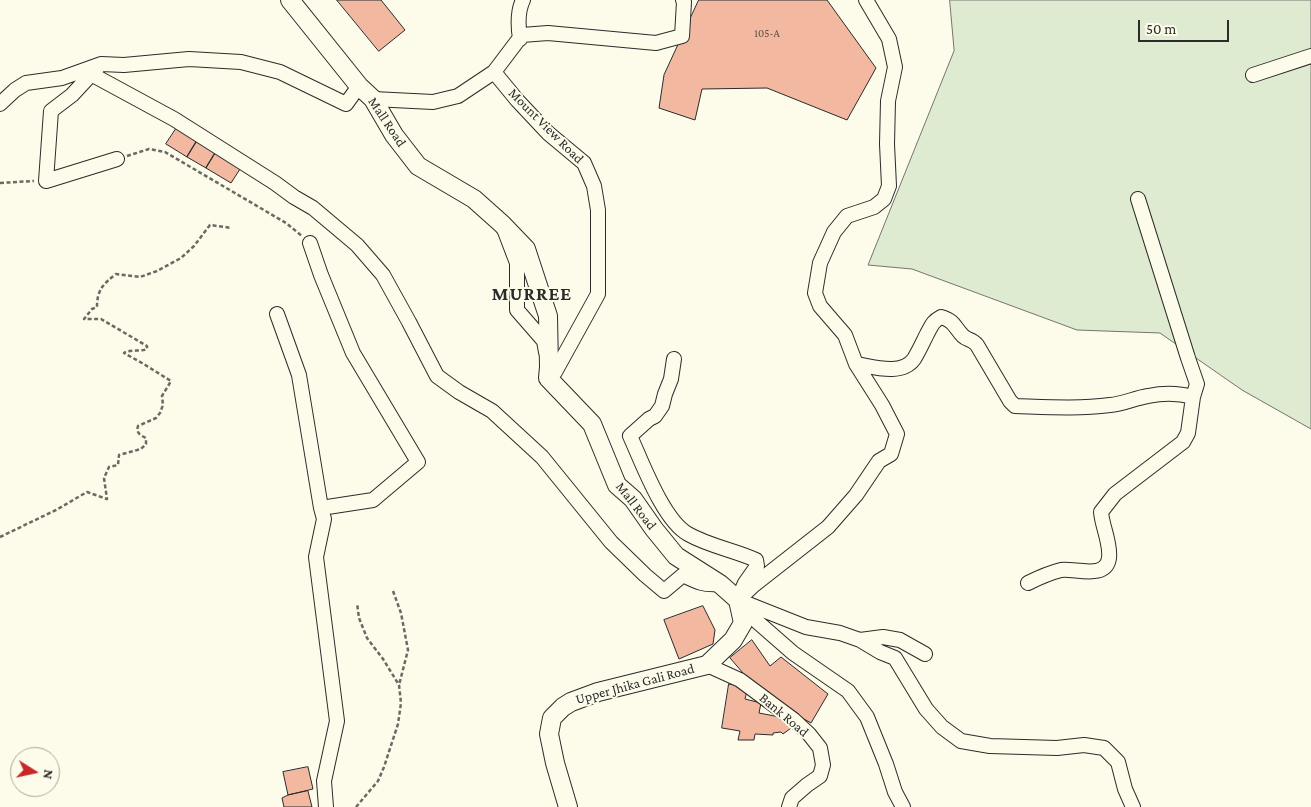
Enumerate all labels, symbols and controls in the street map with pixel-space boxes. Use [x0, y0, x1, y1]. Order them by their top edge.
scale bar [1141, 10, 1232, 42]
text: 50 m [1146, 21, 1176, 37]
house number: 105-A [754, 27, 780, 41]
street label: Mount View Road [505, 85, 587, 167]
street label: Mall Road [364, 94, 410, 150]
district label: MURREE [491, 283, 573, 305]
street label: Mall Road [612, 479, 660, 533]
street label: Upper Jhika Gali Road [574, 660, 696, 708]
street label: Bank Road [756, 689, 812, 741]
north arrow [10, 747, 60, 797]
text: N [40, 768, 57, 781]

